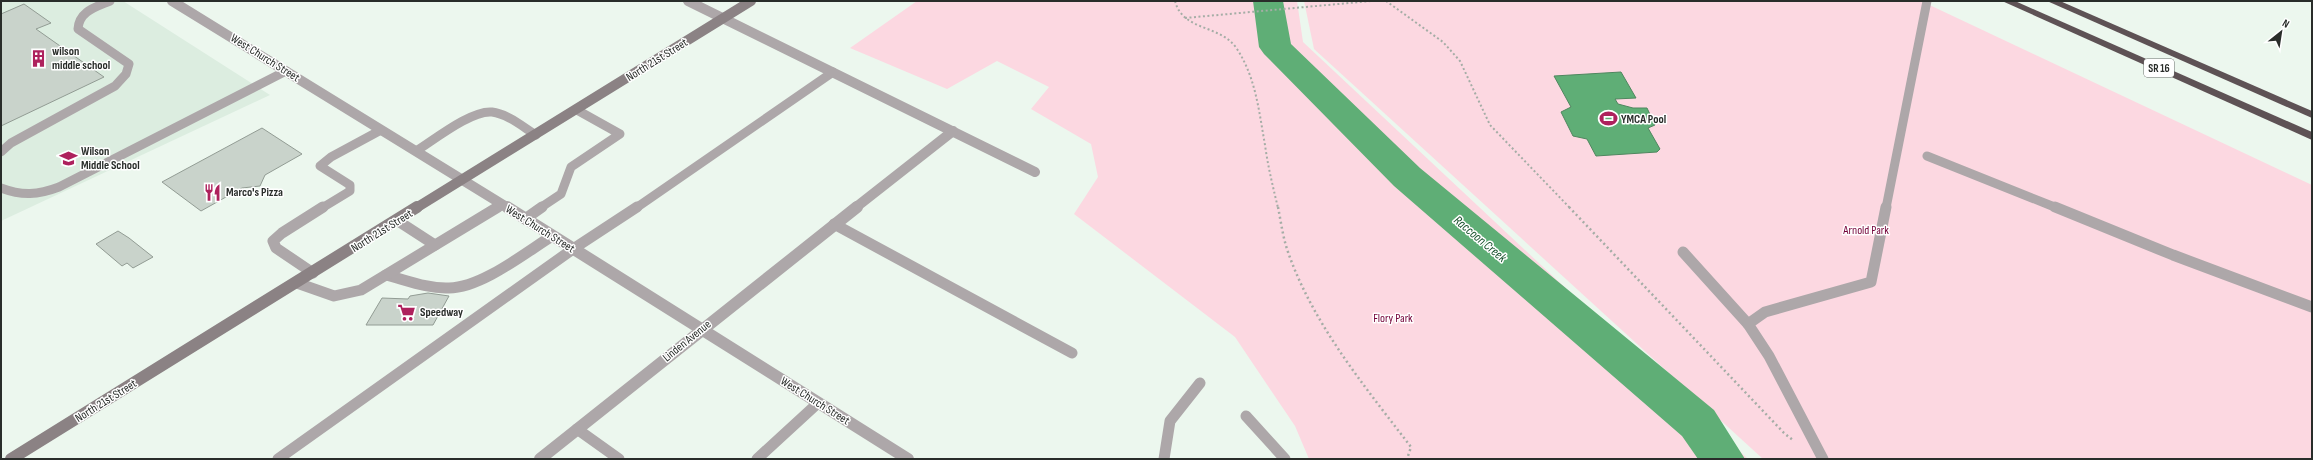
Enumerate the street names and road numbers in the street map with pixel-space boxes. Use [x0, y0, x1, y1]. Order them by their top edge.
street label: West Church Street [228, 31, 303, 85]
street label: North 21st Street [623, 35, 691, 85]
road number: SR 16 [2144, 59, 2174, 77]
street label: West Church Street [503, 202, 578, 256]
street label: North 21st Street [348, 206, 416, 256]
street label: Linden Avenue [660, 317, 714, 365]
street label: West Church Street [778, 374, 853, 428]
street label: North 21st Street [72, 376, 140, 426]

